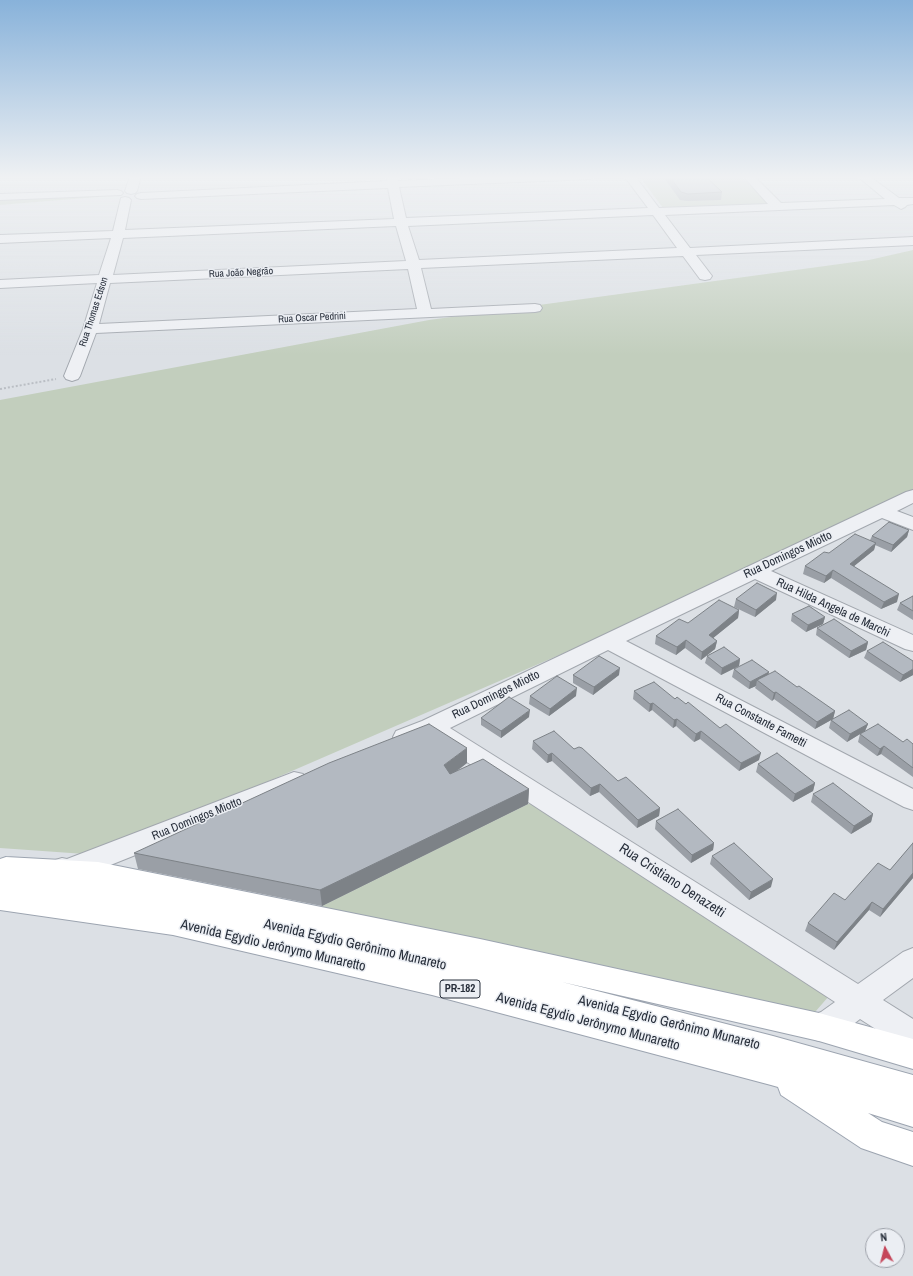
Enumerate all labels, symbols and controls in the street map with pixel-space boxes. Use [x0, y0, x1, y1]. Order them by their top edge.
street label: Rua João Negrão [209, 265, 273, 281]
street label: Rua Thomas Edson [77, 276, 111, 348]
street label: Rua Oscar Pedrini [278, 310, 346, 326]
street label: Rua Domingos Miotto [742, 528, 834, 582]
street label: Rua Hilda Angela de Marchi [774, 575, 892, 641]
street label: Rua Domingos Miotto [450, 668, 542, 722]
street label: Rua Constante Fametti [713, 691, 809, 751]
street label: Rua Domingos Miotto [150, 794, 244, 844]
street label: Rua Cristiano Denazetti [616, 840, 728, 922]
street label: Avenida Egydio Gerônimo Munareto [262, 916, 448, 974]
street label: Avenida Egydio Jerônymo Munaretto [179, 917, 367, 975]
road number: PR-182 [440, 980, 480, 998]
street label: Avenida Egydio Jerônymo Munaretto [494, 989, 682, 1055]
street label: Avenida Egydio Gerônimo Munareto [576, 992, 762, 1054]
north arrow [865, 1228, 905, 1268]
text: N [880, 1230, 888, 1244]

